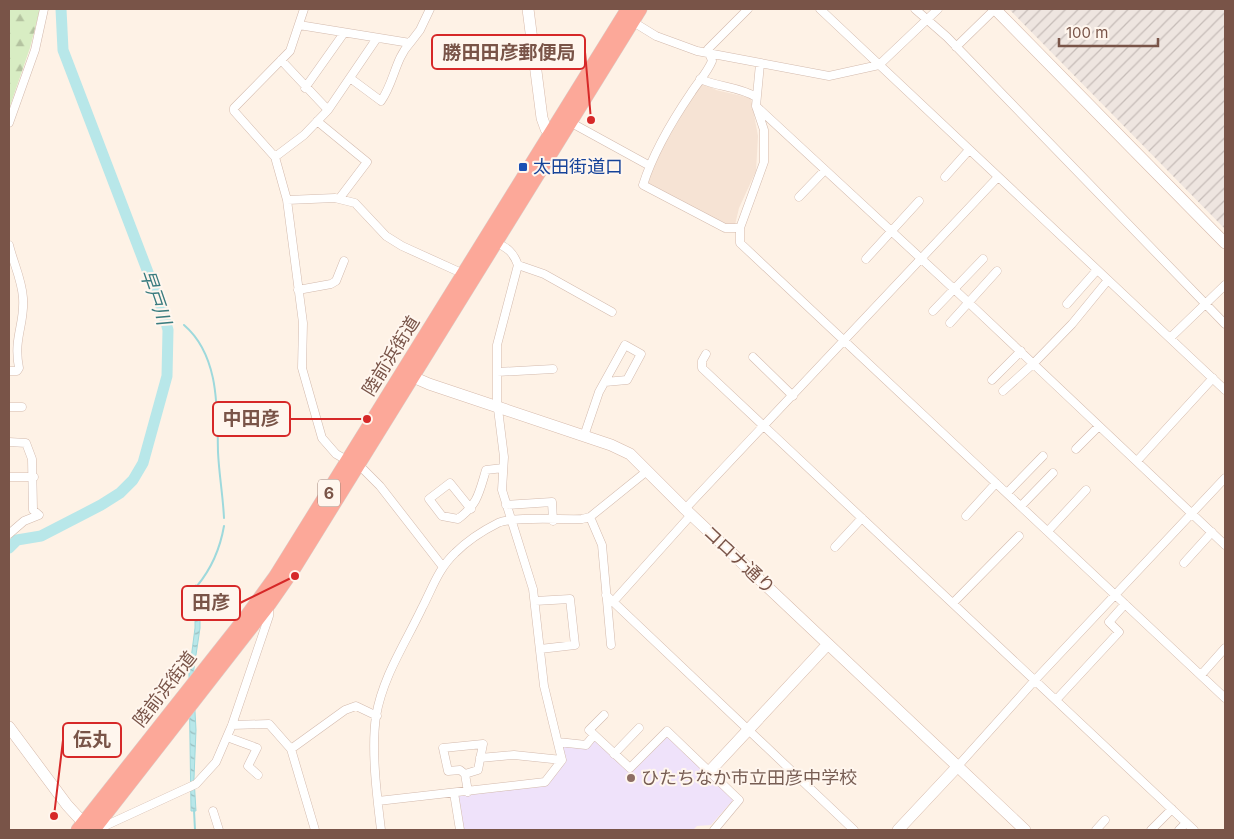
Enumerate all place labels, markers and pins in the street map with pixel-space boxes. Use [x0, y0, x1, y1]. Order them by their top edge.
callout: 勝田田彦郵便局 [432, 35, 585, 69]
place label: 太田街道口 [533, 156, 623, 177]
marker: 太田街道口 [517, 161, 529, 173]
callout: 中田彦 [213, 402, 290, 436]
callout: 田彦 [182, 586, 240, 620]
callout: 伝丸 [63, 723, 121, 757]
place label: ひたちなか市立田彦中学校 [641, 767, 857, 788]
marker: ひたちなか市立田彦中学校 [625, 772, 637, 784]

